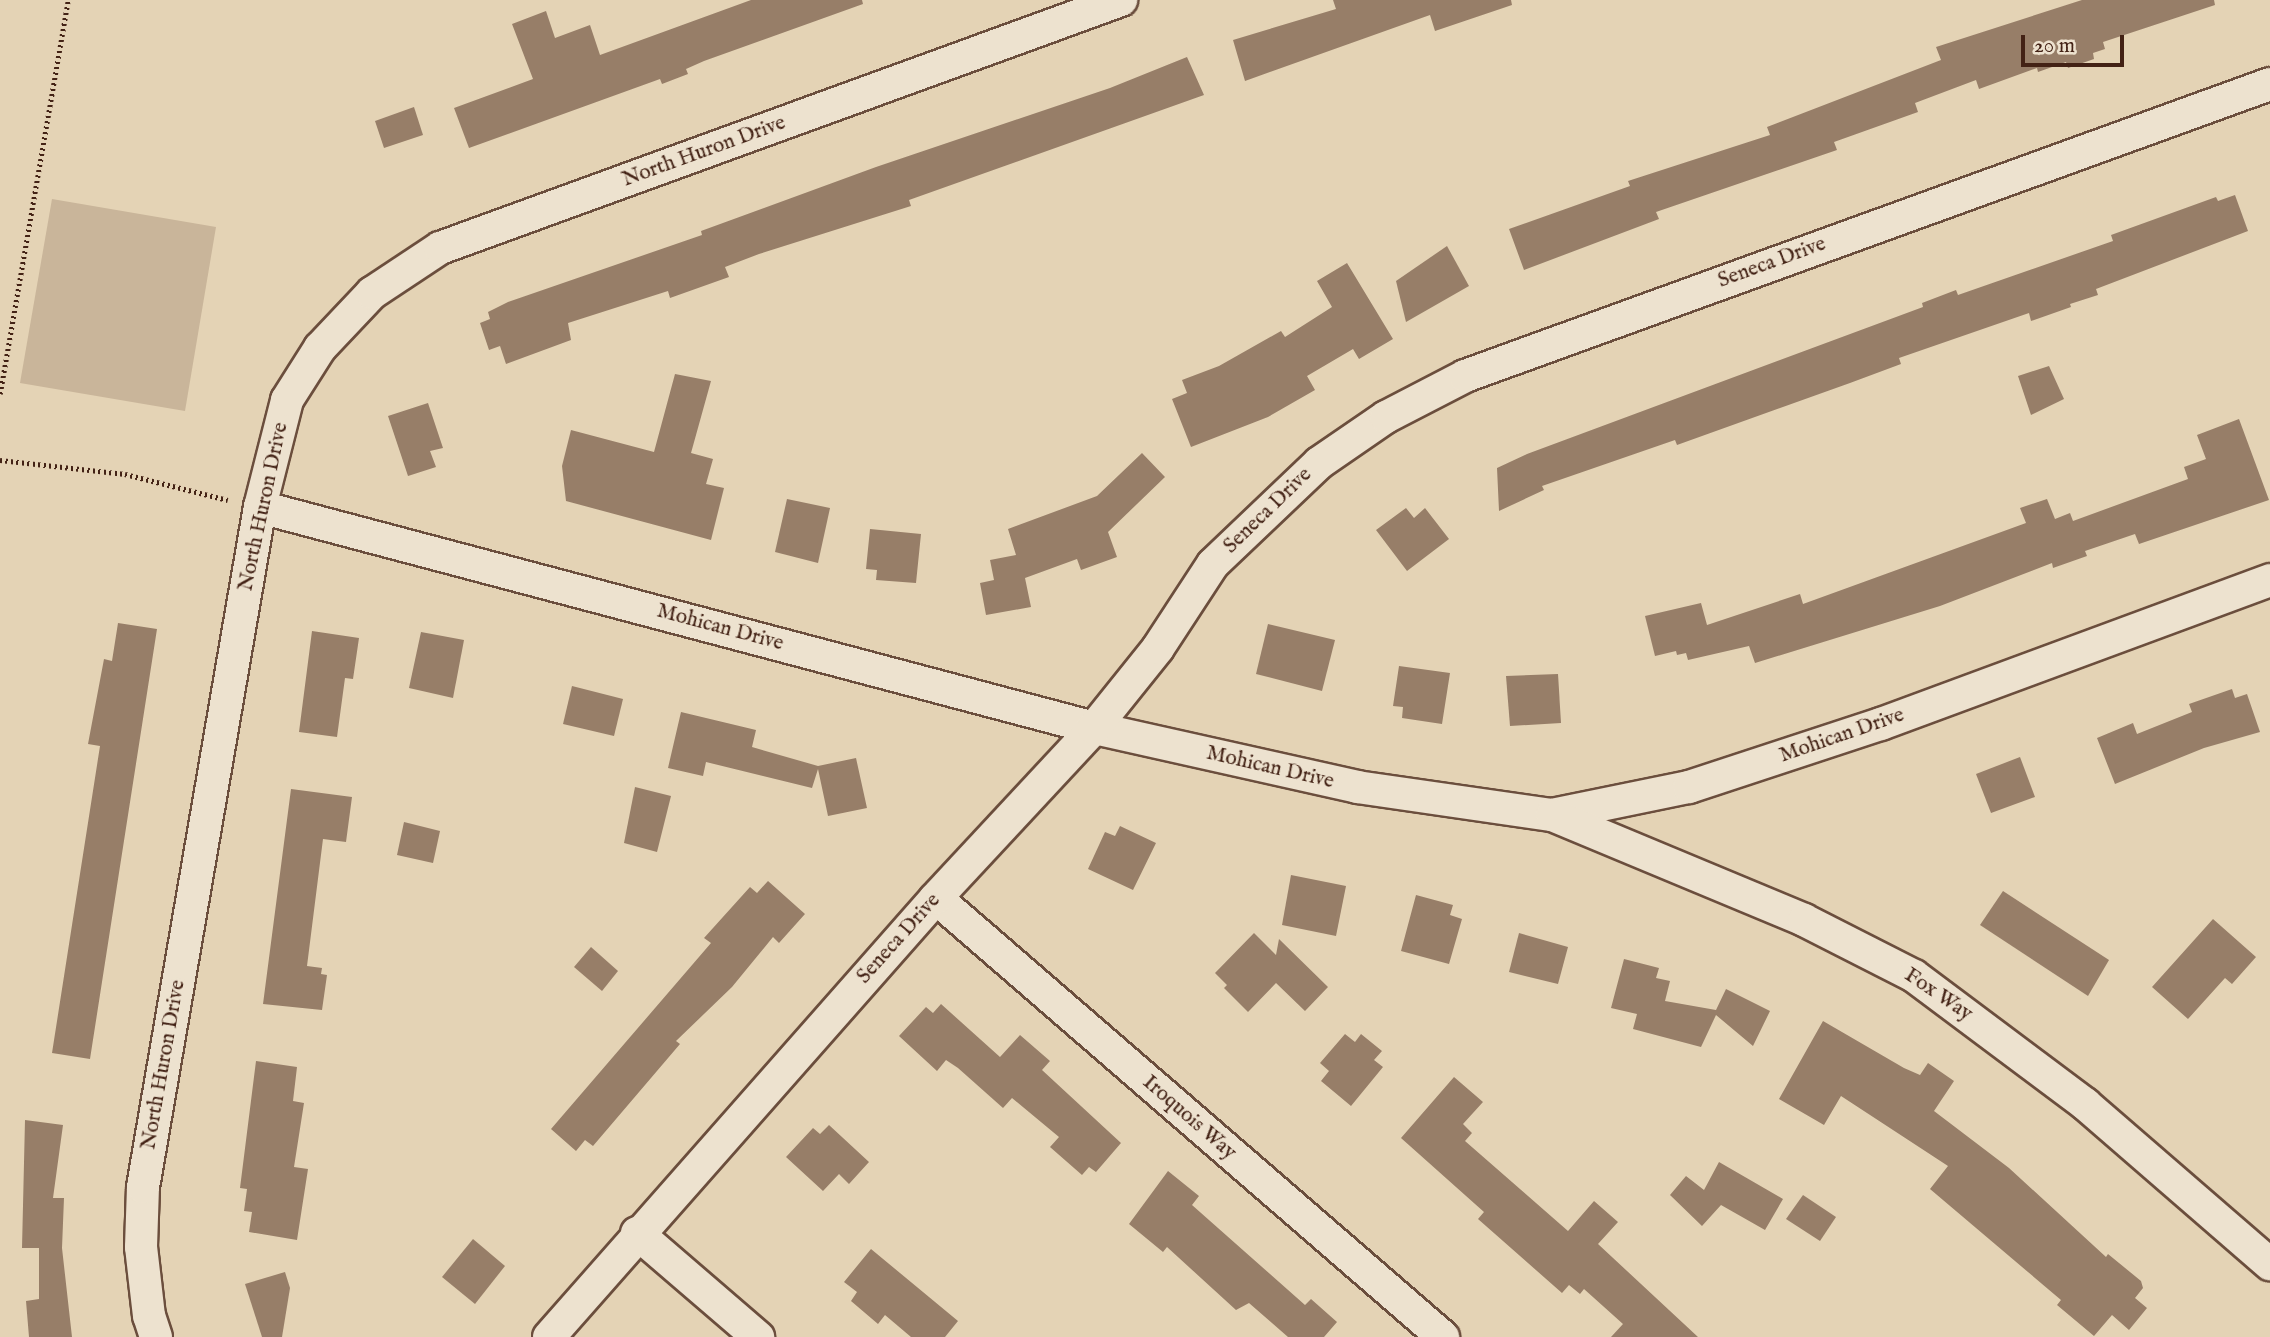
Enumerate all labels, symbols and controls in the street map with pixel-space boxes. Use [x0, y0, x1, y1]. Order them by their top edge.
scale bar [2025, 21, 2128, 65]
text: 20 m [2034, 33, 2075, 60]
street label: North Huron Drive [619, 111, 789, 193]
street label: Seneca Drive [1715, 232, 1829, 294]
street label: North Huron Drive [234, 420, 294, 594]
street label: Seneca Drive [1219, 463, 1317, 559]
street label: Mohican Drive [654, 599, 786, 657]
street label: Mohican Drive [1776, 703, 1908, 769]
street label: Mohican Drive [1204, 741, 1336, 795]
street label: Seneca Drive [852, 889, 946, 989]
street label: Fox Way [1899, 963, 1977, 1027]
street label: North Huron Drive [137, 978, 191, 1152]
street label: Iroquois Way [1137, 1070, 1241, 1166]

